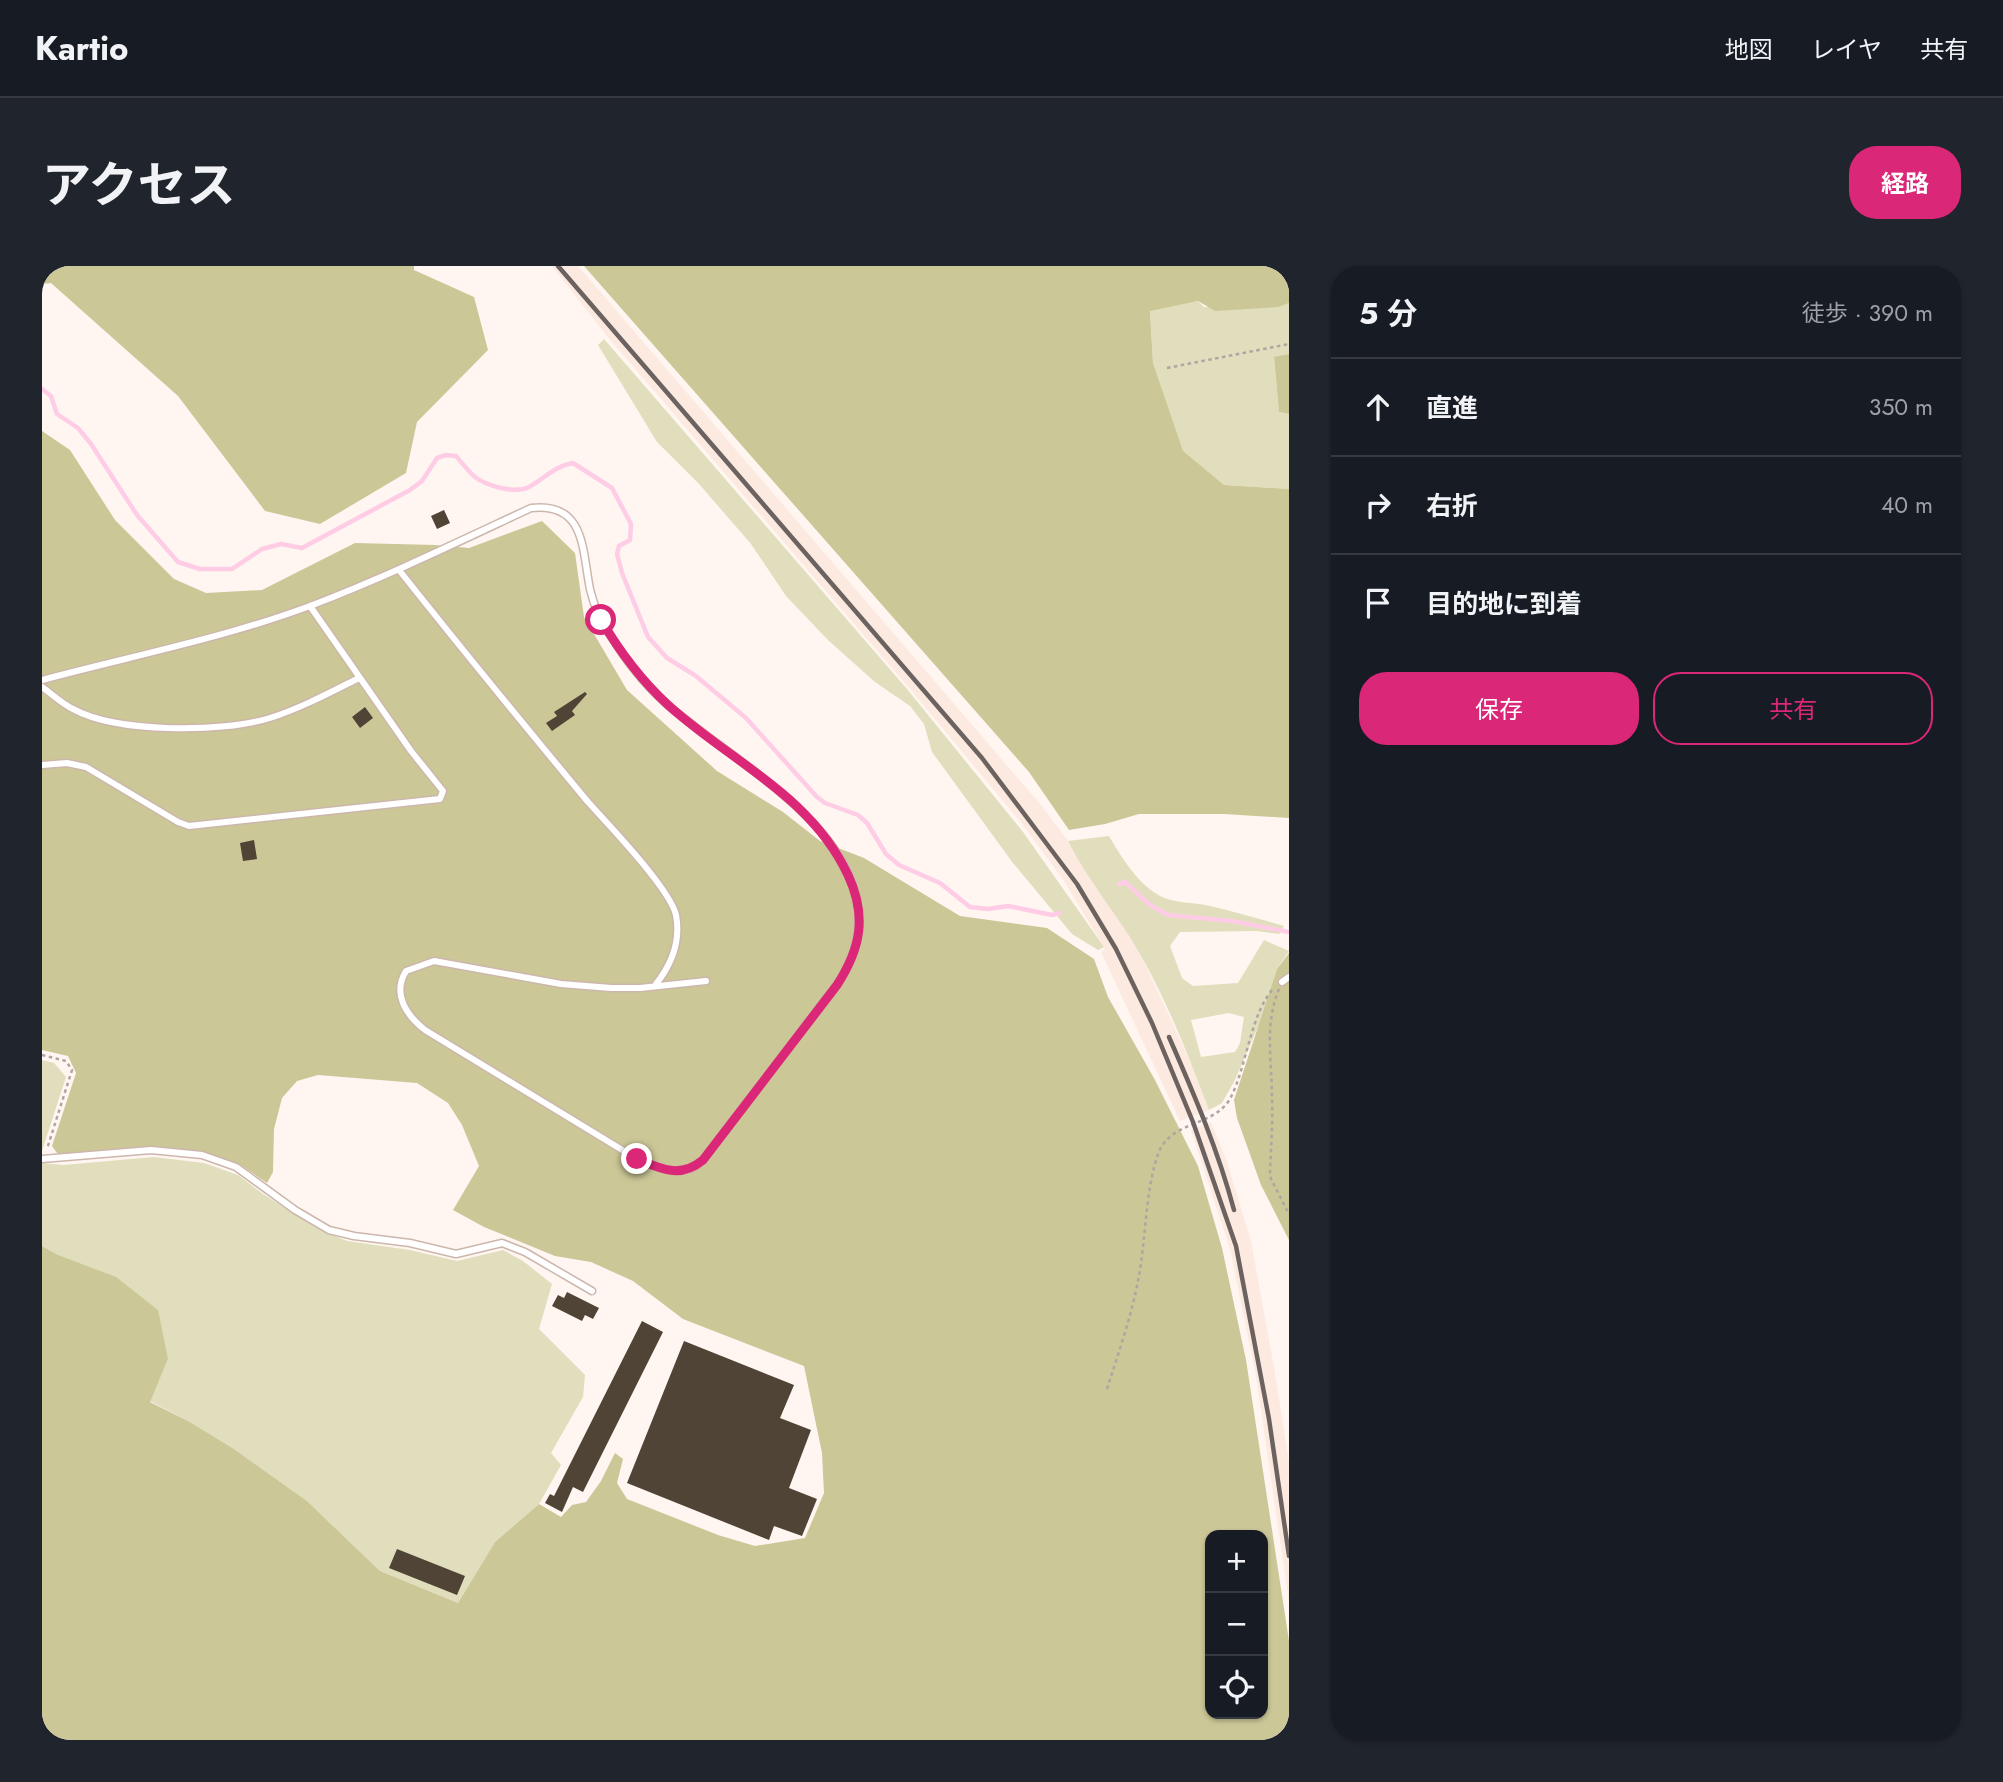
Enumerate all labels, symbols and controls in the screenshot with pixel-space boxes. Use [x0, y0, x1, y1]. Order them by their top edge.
text: Kartio [35, 25, 129, 72]
text: 地図 [1725, 32, 1773, 67]
text: レイヤ [1811, 32, 1882, 67]
text: 共有 [1920, 32, 1968, 67]
button: 経路 [1849, 146, 1961, 219]
text: アクセス [42, 150, 236, 220]
text: 5 分 [1359, 292, 1417, 335]
text: 徒歩 · 390 m [1802, 296, 1933, 330]
icon: ahead [1359, 388, 1397, 426]
text: 直進 [1426, 389, 1478, 427]
text: 350 m [1869, 390, 1933, 424]
icon: right [1359, 486, 1397, 524]
text: 右折 [1426, 487, 1478, 525]
text: 40 m [1881, 488, 1933, 522]
icon: arrive [1359, 584, 1397, 622]
text: 目的地に到着 [1426, 585, 1582, 623]
route start [585, 604, 616, 635]
button: 保存 [1359, 672, 1639, 745]
button: 共有 [1653, 672, 1933, 745]
route end [621, 1143, 652, 1174]
map controls [1205, 1530, 1268, 1719]
button: + [1205, 1530, 1268, 1593]
button: − [1205, 1593, 1268, 1656]
button: locate [1205, 1656, 1268, 1719]

